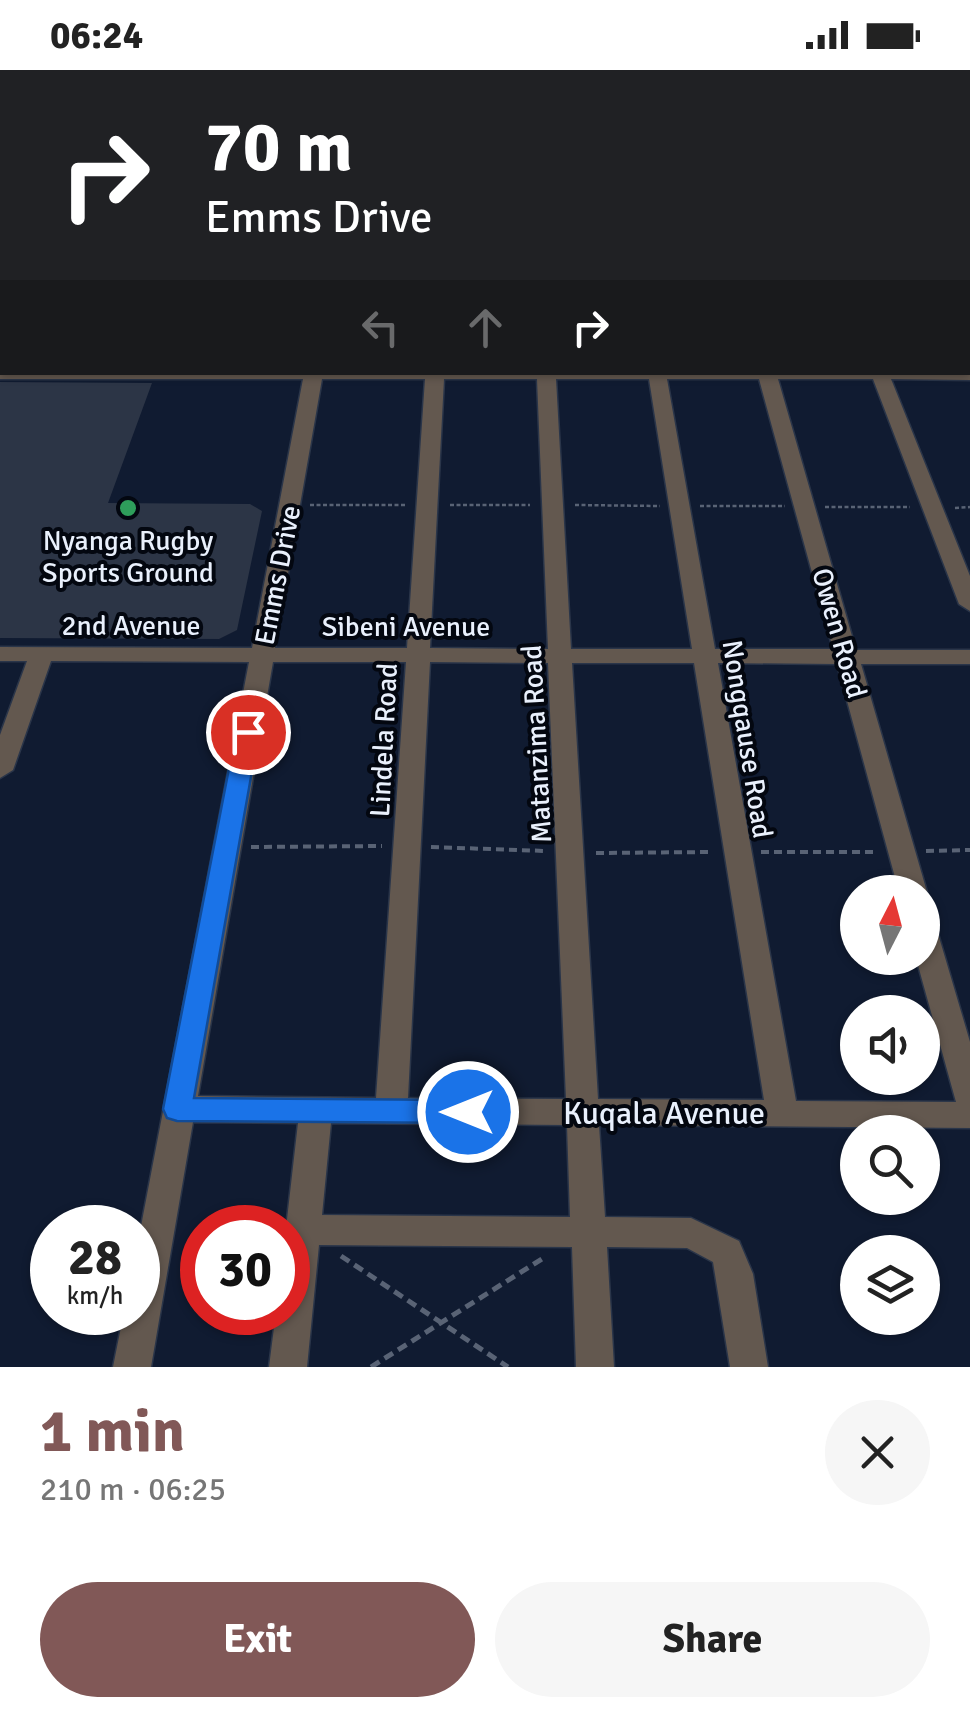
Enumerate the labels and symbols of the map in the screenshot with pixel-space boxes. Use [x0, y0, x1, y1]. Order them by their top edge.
marker: Nyanga Rugby Sports Ground [117, 497, 139, 519]
street label: Emms Drive [248, 502, 308, 648]
place label: Nyanga Rugby Sports Ground [42, 524, 214, 590]
street label: Owen Road [804, 564, 874, 702]
street label: 2nd Avenue [62, 609, 200, 643]
street label: Sibeni Avenue [322, 610, 490, 644]
street label: Nongqause Road [715, 638, 779, 841]
street label: Matanzima Road [515, 644, 559, 844]
street label: Lindela Road [363, 662, 405, 818]
pin [206, 690, 291, 775]
north arrow [840, 875, 940, 975]
position arrow [416, 1060, 520, 1164]
street label: Kuqala Avenue [563, 1094, 765, 1133]
speed limit sign: 30 [180, 1205, 310, 1335]

